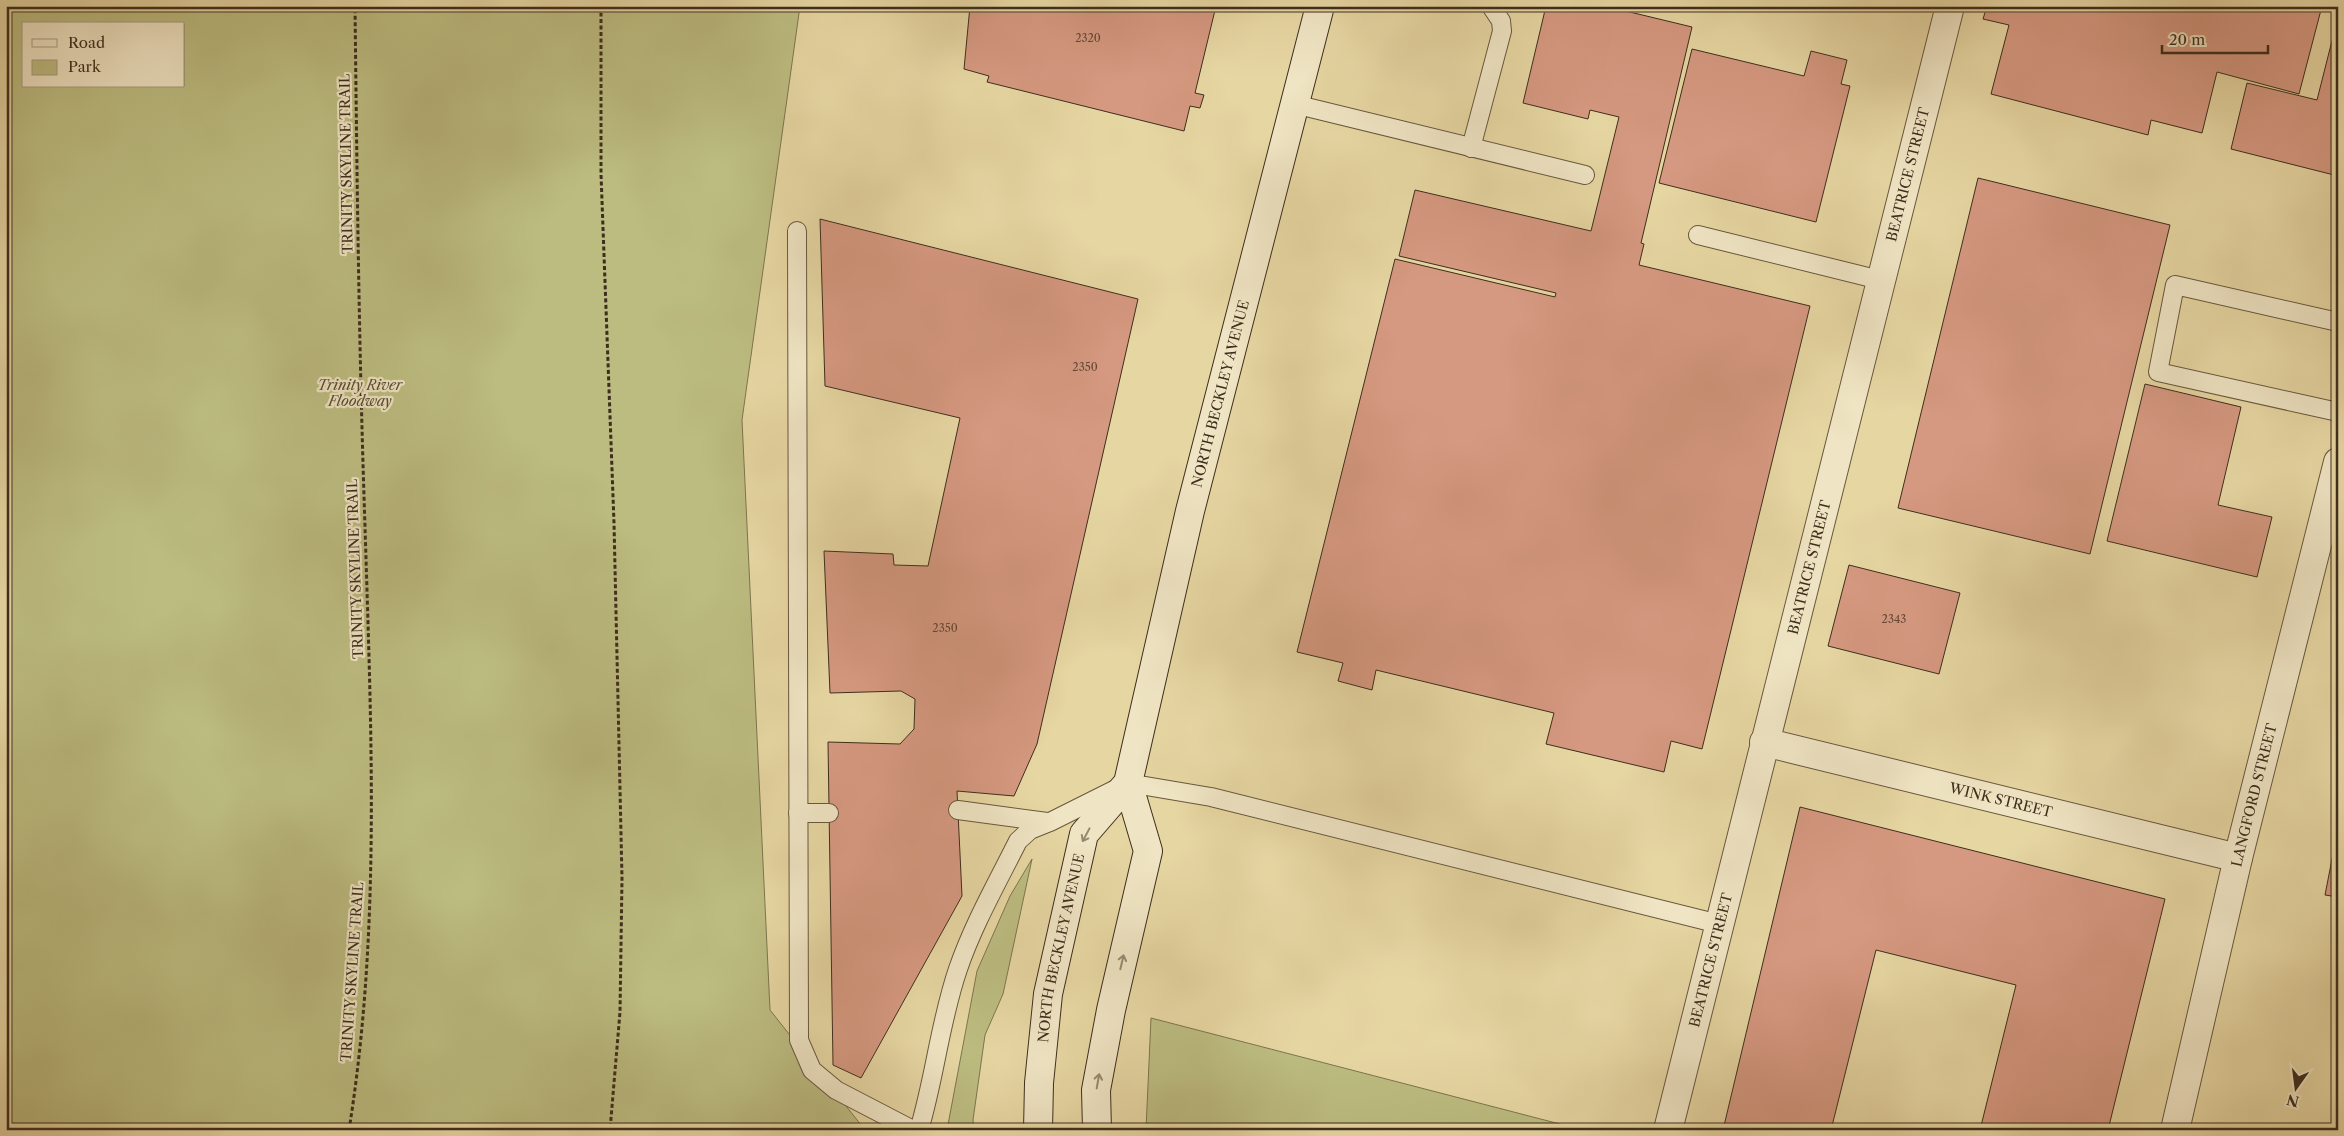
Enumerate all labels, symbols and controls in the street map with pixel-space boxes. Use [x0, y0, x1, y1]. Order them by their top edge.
legend [22, 22, 185, 88]
scale bar [2162, 22, 2268, 54]
text: 20 m [2169, 30, 2205, 49]
house number: 2320 [1075, 31, 1101, 45]
text: Road [68, 33, 105, 52]
text: Park [68, 57, 102, 76]
street label: TRINITY SKYLINE TRAIL [335, 74, 357, 254]
street label: BEATRICE STREET [1882, 105, 1933, 244]
street label: NORTH BECKLEY AVENUE [1187, 298, 1253, 489]
house number: 2350 [1072, 360, 1098, 374]
park label: Trinity River Floodway [318, 376, 404, 410]
street label: TRINITY SKYLINE TRAIL [343, 479, 367, 659]
street label: BEATRICE STREET [1784, 498, 1835, 636]
house number: 2343 [1882, 612, 1906, 626]
house number: 2350 [932, 621, 958, 635]
street label: LANGFORD STREET [2227, 721, 2281, 869]
street label: WINK STREET [1947, 778, 2055, 821]
one-way arrow [1081, 827, 1091, 842]
street label: NORTH BECKLEY AVENUE [1034, 852, 1088, 1043]
street label: TRINITY SKYLINE TRAIL [337, 882, 367, 1062]
street label: BEATRICE STREET [1685, 891, 1736, 1029]
one-way arrow [1118, 955, 1127, 971]
north arrow [2272, 1064, 2322, 1114]
one-way arrow [1093, 1074, 1103, 1090]
text: N [2285, 1090, 2301, 1111]

